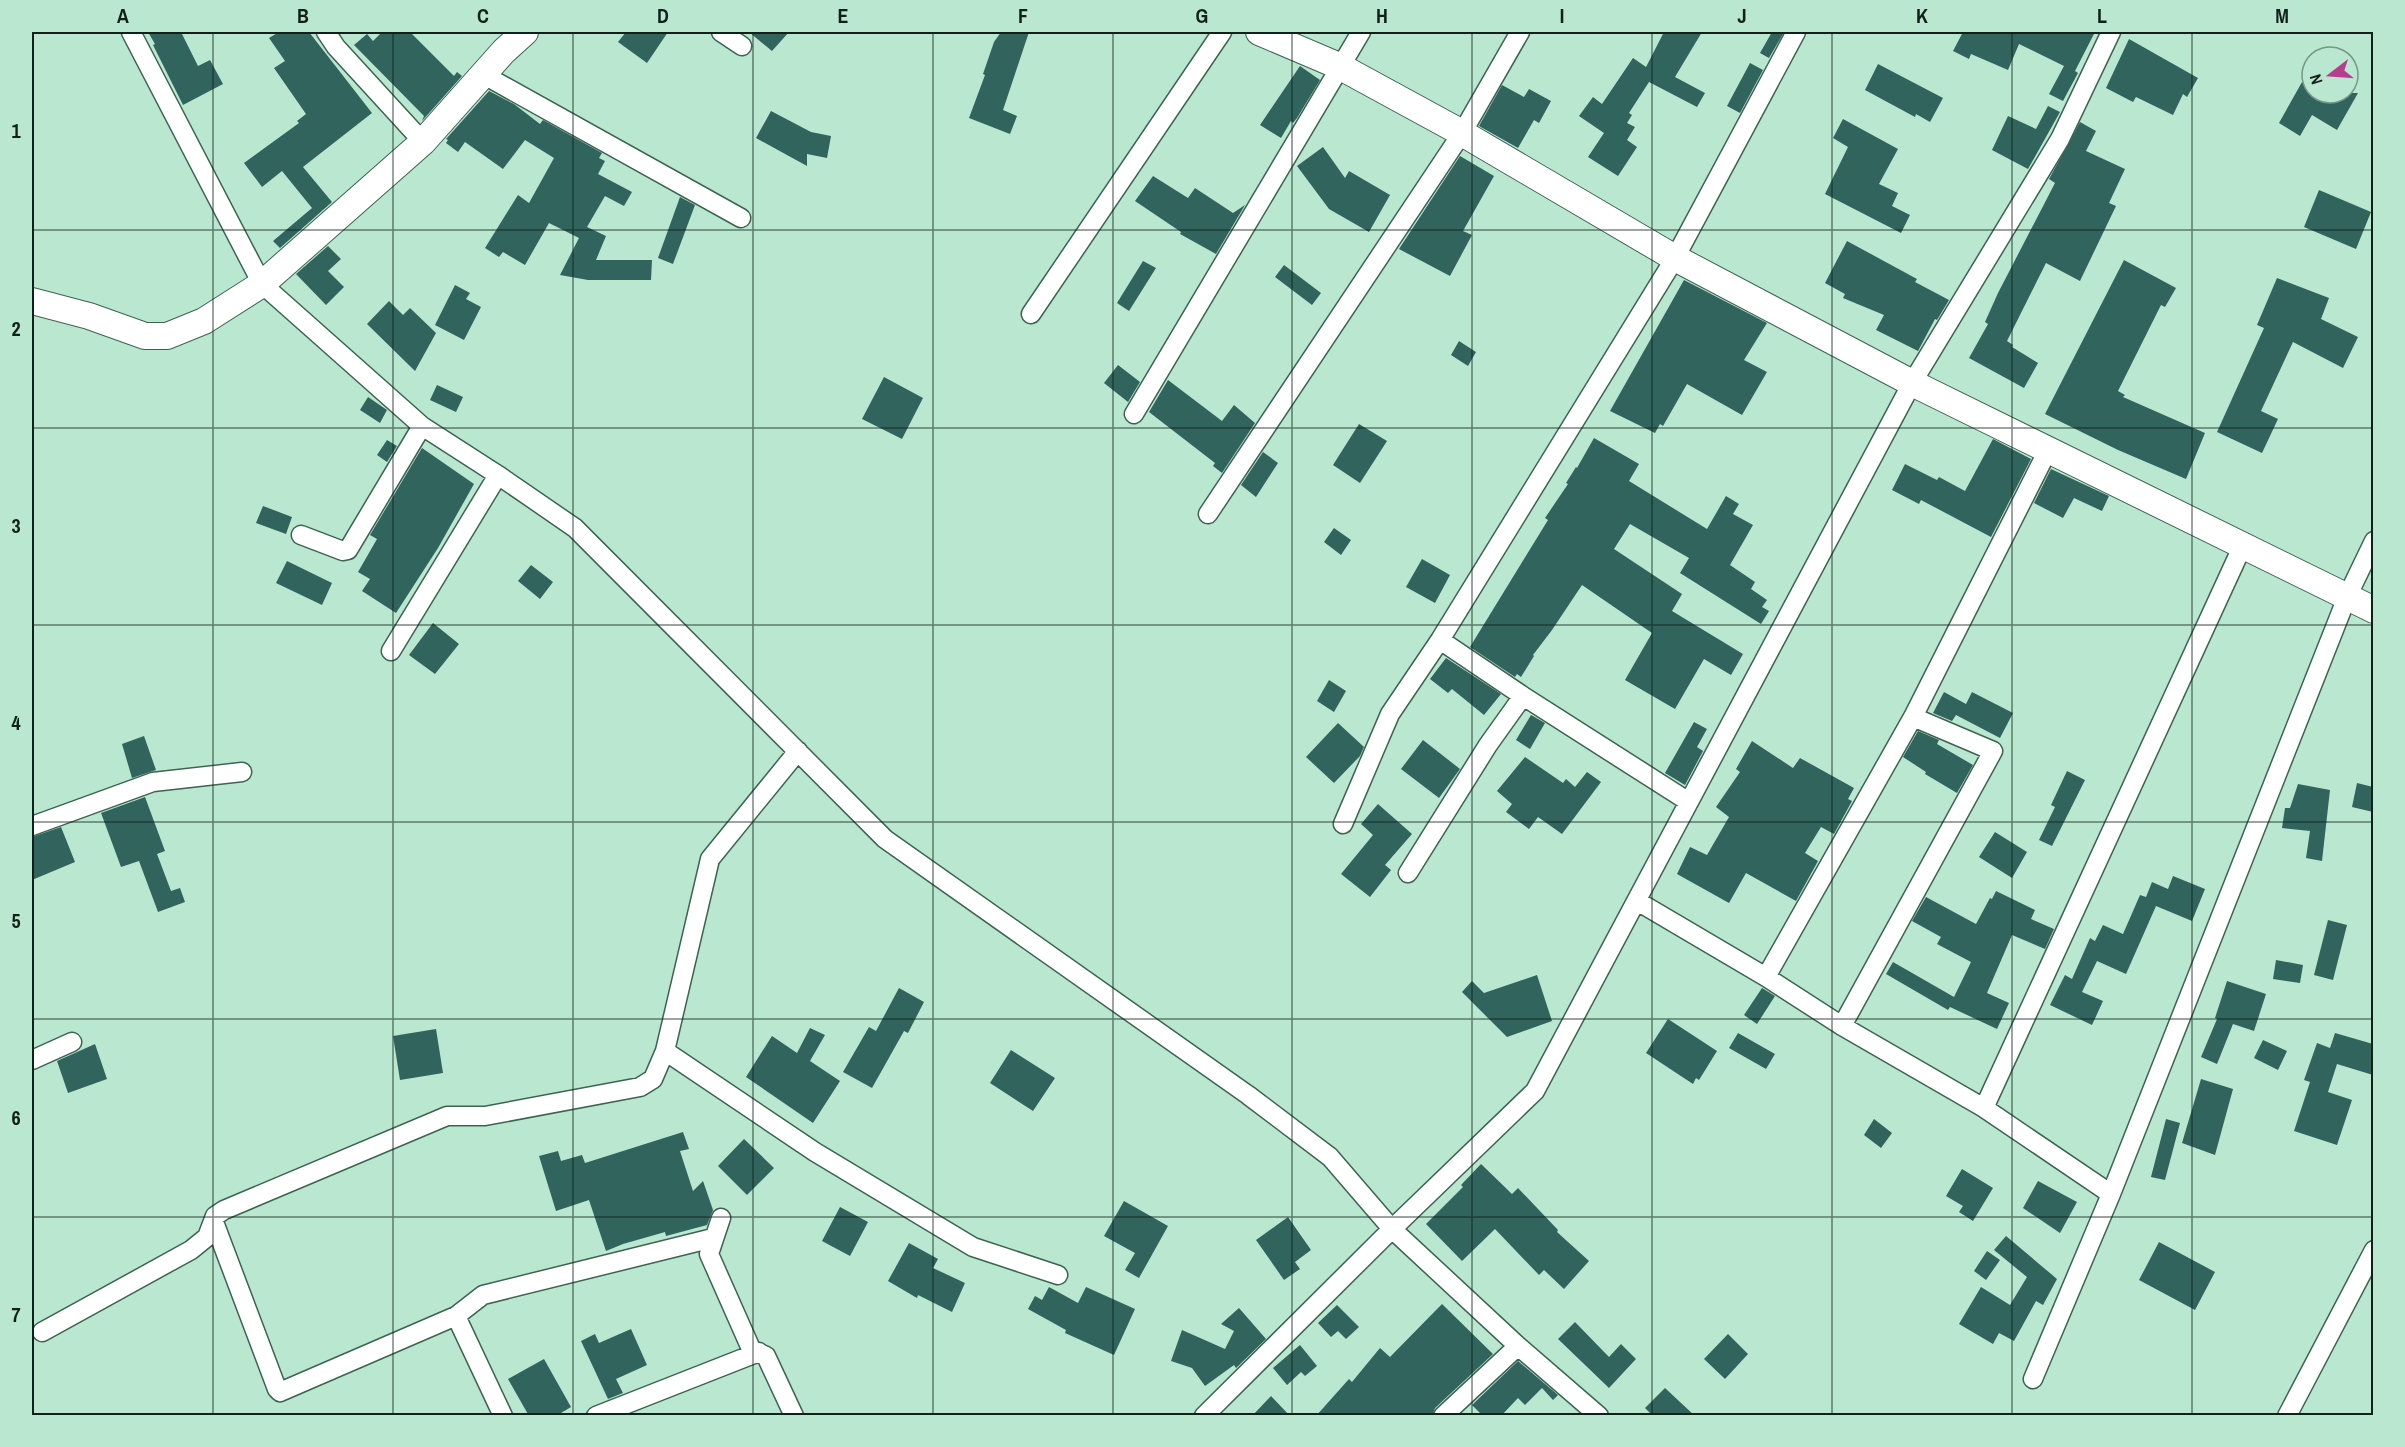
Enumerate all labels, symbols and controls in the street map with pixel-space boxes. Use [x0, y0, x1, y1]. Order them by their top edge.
text: A [117, 2, 129, 29]
text: B [297, 2, 309, 29]
text: C [477, 2, 489, 29]
text: D [657, 2, 669, 29]
text: E [838, 2, 849, 29]
text: F [1018, 2, 1028, 29]
text: G [1196, 2, 1208, 29]
text: H [1376, 2, 1388, 29]
text: I [1560, 2, 1564, 29]
text: J [1737, 2, 1747, 29]
text: K [1916, 2, 1928, 29]
text: L [2097, 2, 2107, 29]
text: M [2275, 2, 2289, 29]
north arrow [2300, 45, 2360, 105]
text: N [2304, 72, 2328, 87]
text: 1 [11, 117, 21, 144]
text: 2 [11, 315, 21, 342]
text: 3 [11, 512, 21, 539]
text: 4 [11, 709, 21, 736]
text: 5 [11, 907, 21, 934]
text: 6 [11, 1104, 21, 1131]
text: 7 [11, 1301, 21, 1328]

